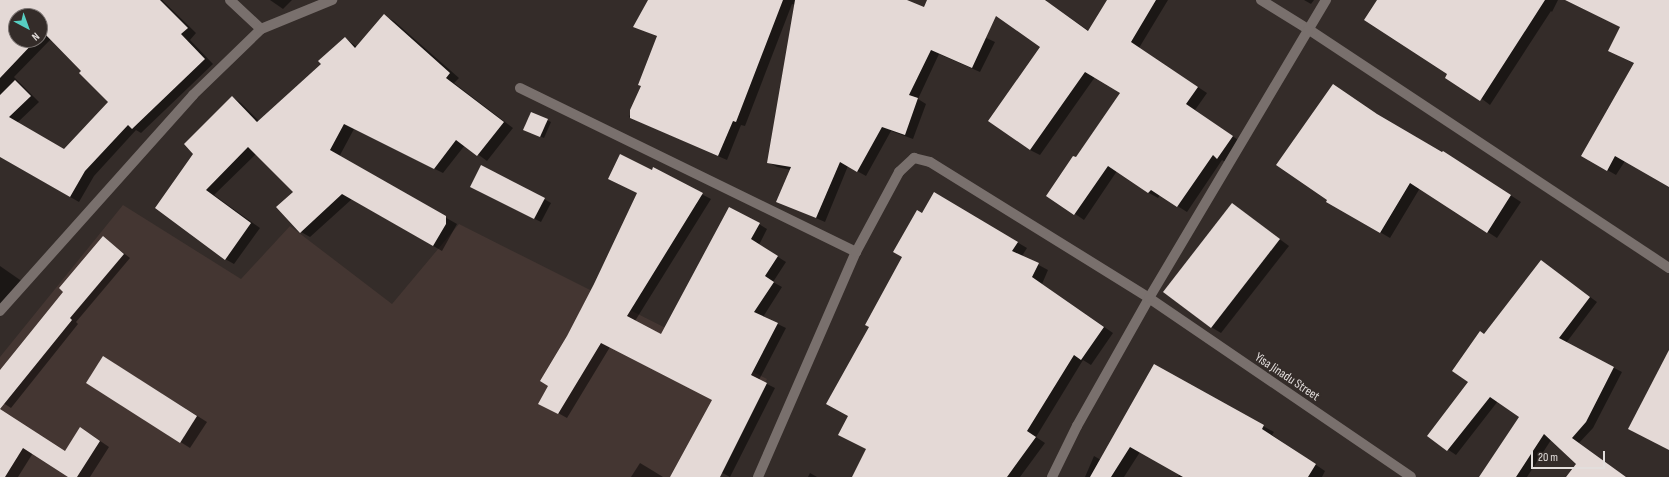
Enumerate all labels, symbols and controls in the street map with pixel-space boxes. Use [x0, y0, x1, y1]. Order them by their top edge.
north arrow [8, 8, 48, 48]
text: N [29, 30, 42, 44]
street label: Yisa Jinadu Street [1251, 350, 1323, 404]
scale bar [1533, 443, 1607, 469]
text: 20 m [1538, 450, 1558, 465]

